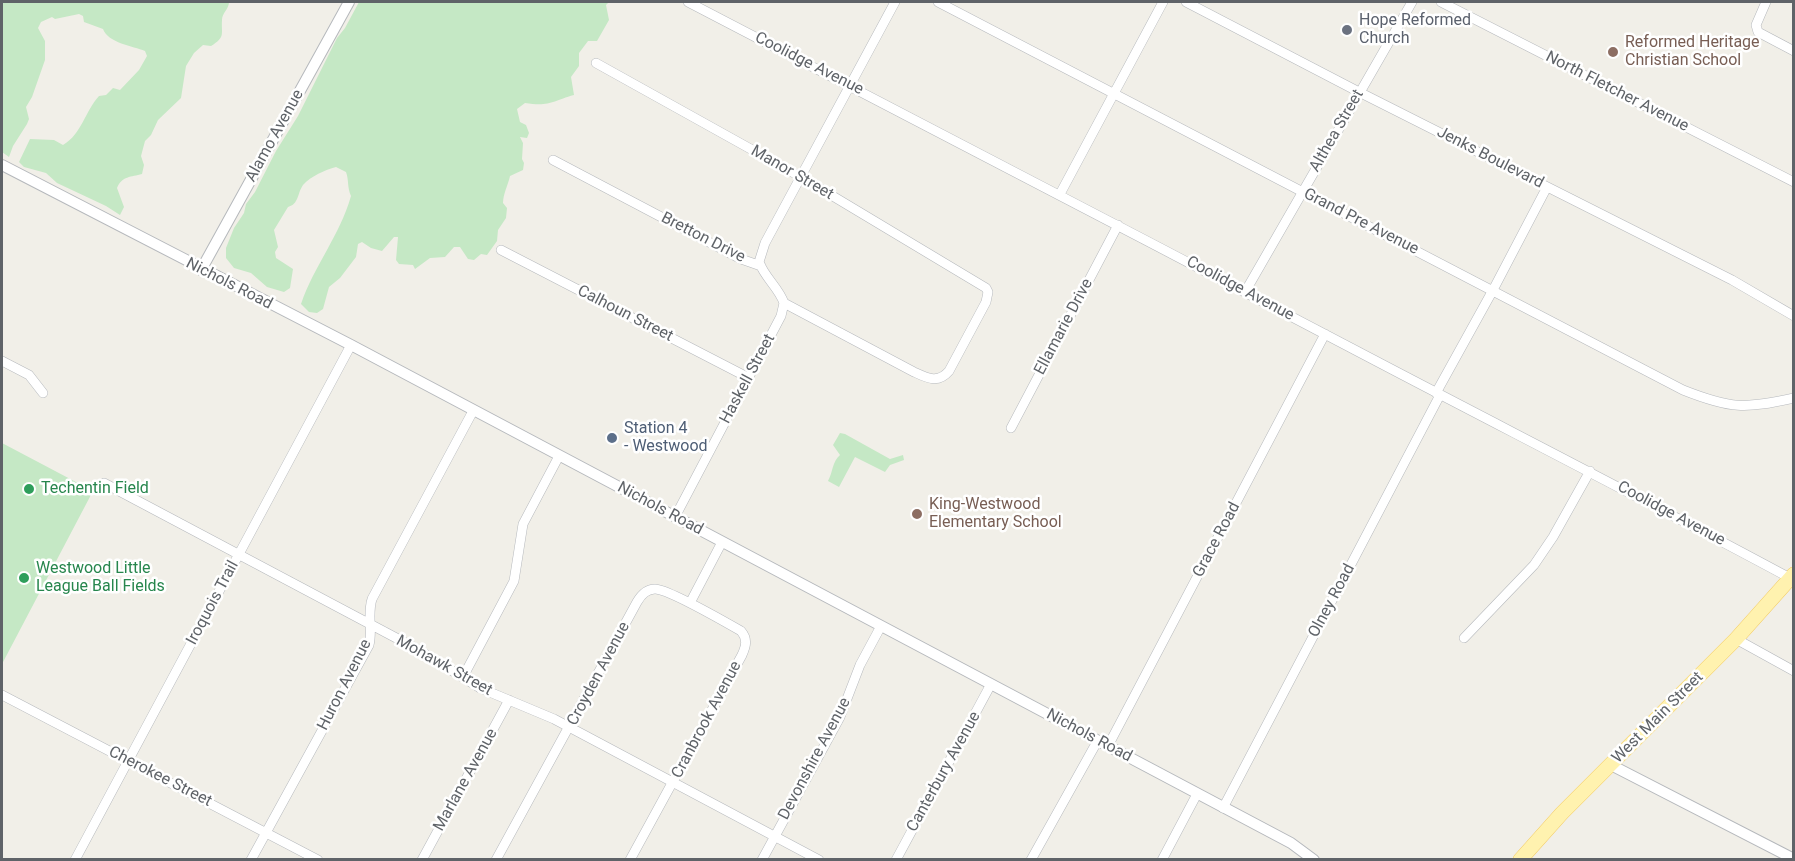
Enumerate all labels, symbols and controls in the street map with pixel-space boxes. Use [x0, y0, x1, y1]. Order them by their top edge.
place label: Hope Reformed Church [1359, 11, 1471, 49]
marker: Hope Reformed Church [1340, 23, 1354, 37]
street label: Coolidge Avenue [752, 28, 866, 100]
place label: Reformed Heritage Christian School [1625, 33, 1760, 71]
marker: Reformed Heritage Christian School [1606, 45, 1620, 59]
street label: North Fletcher Avenue [1542, 48, 1692, 136]
street label: Althea Street [1306, 86, 1368, 176]
street label: Alamo Avenue [242, 87, 308, 185]
street label: Jenks Boulevard [1433, 123, 1547, 193]
street label: Manor Street [747, 142, 837, 204]
street label: Grand Pre Avenue [1300, 185, 1422, 259]
street label: Bretton Drive [658, 209, 748, 267]
street label: Coolidge Avenue [1183, 253, 1297, 325]
street label: Nichols Road [183, 254, 275, 314]
street label: Ellamarie Drive [1031, 276, 1097, 378]
street label: Calhoun Street [574, 282, 676, 346]
street label: Haskell Street [716, 331, 780, 427]
place label: Station 4 - Westwood [624, 419, 708, 457]
marker: Station 4 - Westwood [605, 431, 619, 445]
street label: Nichols Road [614, 478, 706, 540]
street label: Coolidge Avenue [1614, 478, 1728, 550]
place label: Techentin Field [41, 479, 149, 499]
marker: Techentin Field [22, 482, 36, 496]
place label: King-Westwood Elementary School [929, 495, 1062, 533]
street label: Grace Road [1189, 499, 1245, 581]
marker: King-Westwood Elementary School [910, 507, 924, 521]
street label: Iroquois Trail [183, 558, 243, 648]
place label: Westwood Little League Ball Fields [36, 559, 165, 597]
street label: Olney Road [1305, 561, 1359, 641]
marker: Westwood Little League Ball Fields [17, 571, 31, 585]
street label: Croyden Avenue [564, 619, 634, 729]
street label: Mohawk Street [393, 632, 495, 700]
street label: Huron Avenue [314, 636, 376, 734]
street label: Cranbrook Avenue [668, 658, 746, 782]
street label: West Main Street [1608, 668, 1708, 768]
street label: Devonshire Avenue [775, 695, 855, 823]
street label: Nichols Road [1043, 705, 1135, 767]
street label: Canterbury Avenue [903, 709, 985, 835]
street label: Marlane Avenue [430, 725, 502, 835]
street label: Cherokee Street [105, 743, 215, 811]

